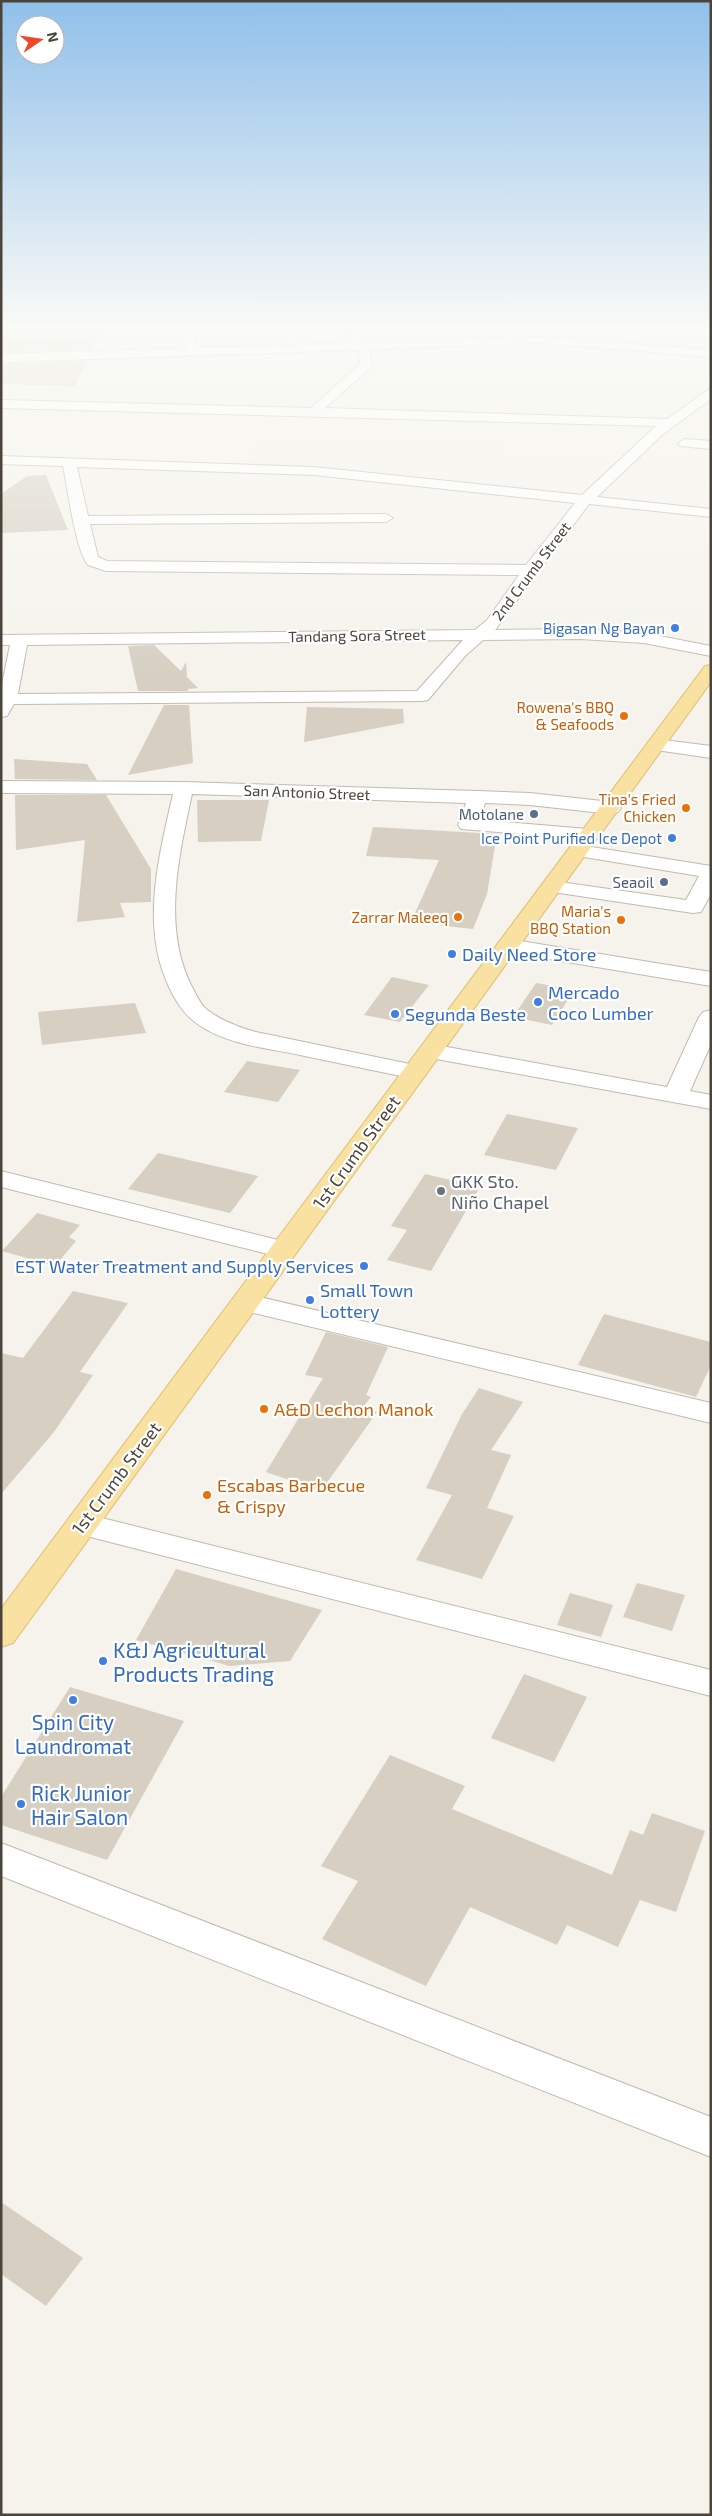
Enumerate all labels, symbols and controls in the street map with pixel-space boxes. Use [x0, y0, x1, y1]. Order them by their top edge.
north arrow [15, 15, 65, 65]
text: N [44, 30, 63, 44]
street label: 2nd Crumb Street [488, 518, 574, 624]
place label: Bigasan Ng Bayan [543, 619, 665, 637]
marker: Bigasan Ng Bayan [669, 622, 681, 634]
street label: Tandang Sora Street [288, 625, 426, 645]
place label: Rowena's BBQ & Seafoods [516, 698, 614, 733]
marker: Rowena's BBQ & Seafoods [618, 710, 630, 722]
street label: San Antonio Street [243, 781, 371, 803]
place label: Tina's Fried Chicken [598, 790, 676, 825]
marker: Tina's Fried Chicken [680, 802, 692, 814]
place label: Motolane [459, 805, 524, 823]
marker: Motolane [528, 808, 540, 820]
place label: Ice Point Purified Ice Depot [481, 829, 662, 847]
marker: Ice Point Purified Ice Depot [666, 832, 678, 844]
place label: Seaoil [613, 873, 655, 891]
marker: Seaoil [658, 876, 670, 888]
place label: Maria's BBQ Station [530, 902, 611, 938]
place label: Zarrar Maleeq [351, 908, 448, 926]
marker: Zarrar Maleeq [452, 911, 464, 923]
marker: Maria's BBQ Station [615, 914, 627, 926]
place label: Daily Need Store [462, 943, 596, 965]
marker: Daily Need Store [446, 948, 458, 960]
place label: Mercado Coco Lumber [548, 981, 654, 1024]
marker: Mercado Coco Lumber [532, 996, 544, 1008]
place label: Segunda Beste [405, 1003, 526, 1025]
marker: Segunda Beste [389, 1008, 401, 1020]
street label: 1st Crumb Street [307, 1091, 405, 1213]
place label: GKK Sto. Niño Chapel [451, 1170, 550, 1213]
marker: GKK Sto. Niño Chapel [435, 1185, 447, 1197]
place label: EST Water Treatment and Supply Services [15, 1255, 354, 1277]
marker: EST Water Treatment and Supply Services [358, 1260, 370, 1272]
place label: Small Town Lottery [320, 1279, 414, 1322]
marker: Small Town Lottery [304, 1294, 316, 1306]
place label: A&D Lechon Manok [274, 1398, 433, 1420]
marker: A&D Lechon Manok [258, 1403, 270, 1415]
street label: 1st Crumb Street [67, 1417, 165, 1539]
place label: Escabas Barbecue & Crispy [217, 1474, 365, 1517]
marker: Escabas Barbecue & Crispy [201, 1489, 213, 1501]
place label: K&J Agricultural Products Trading [113, 1637, 274, 1686]
marker: K&J Agricultural Products Trading [97, 1655, 109, 1667]
marker: Spin City Laundromat [67, 1694, 79, 1706]
place label: Spin City Laundromat [15, 1709, 131, 1758]
place label: Rick Junior Hair Salon [31, 1780, 132, 1829]
marker: Rick Junior Hair Salon [15, 1798, 27, 1810]

